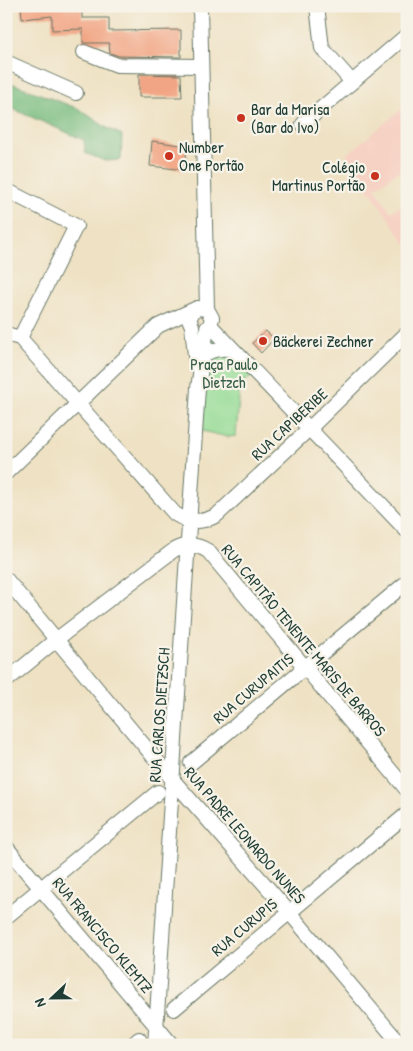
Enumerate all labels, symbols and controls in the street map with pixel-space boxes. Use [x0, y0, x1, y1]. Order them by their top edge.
place label: Bar da Marisa (Bar do Ivo) [251, 98, 329, 138]
marker: Bar da Marisa (Bar do Ivo) [235, 112, 247, 124]
place label: Number One Portão [179, 136, 244, 176]
marker: Number One Portão [163, 150, 175, 162]
place label: Colégio Martinus Portão [272, 156, 366, 196]
marker: Colégio Martinus Portão [369, 170, 381, 182]
place label: Bäckerei Zechner [273, 330, 374, 352]
marker: Bäckerei Zechner [257, 335, 269, 347]
park label: Praça Paulo Dietzch [190, 353, 258, 393]
street label: RUA CAPIBERIBE [246, 383, 332, 465]
street label: RUA CAPITÃO TENENTE MARIS DE BARROS [217, 539, 392, 741]
street label: RUA CARLOS DIETZSCH [143, 647, 175, 783]
street label: RUA CURUPAITIS [208, 647, 299, 728]
street label: RUA PADRE LEONARDO NUNES [179, 762, 311, 909]
street label: RUA FRANCISCO KLEMTZ [48, 872, 158, 998]
street label: RUA CURUPIS [206, 892, 282, 961]
north arrow [28, 974, 78, 1024]
text: N [29, 996, 50, 1010]

